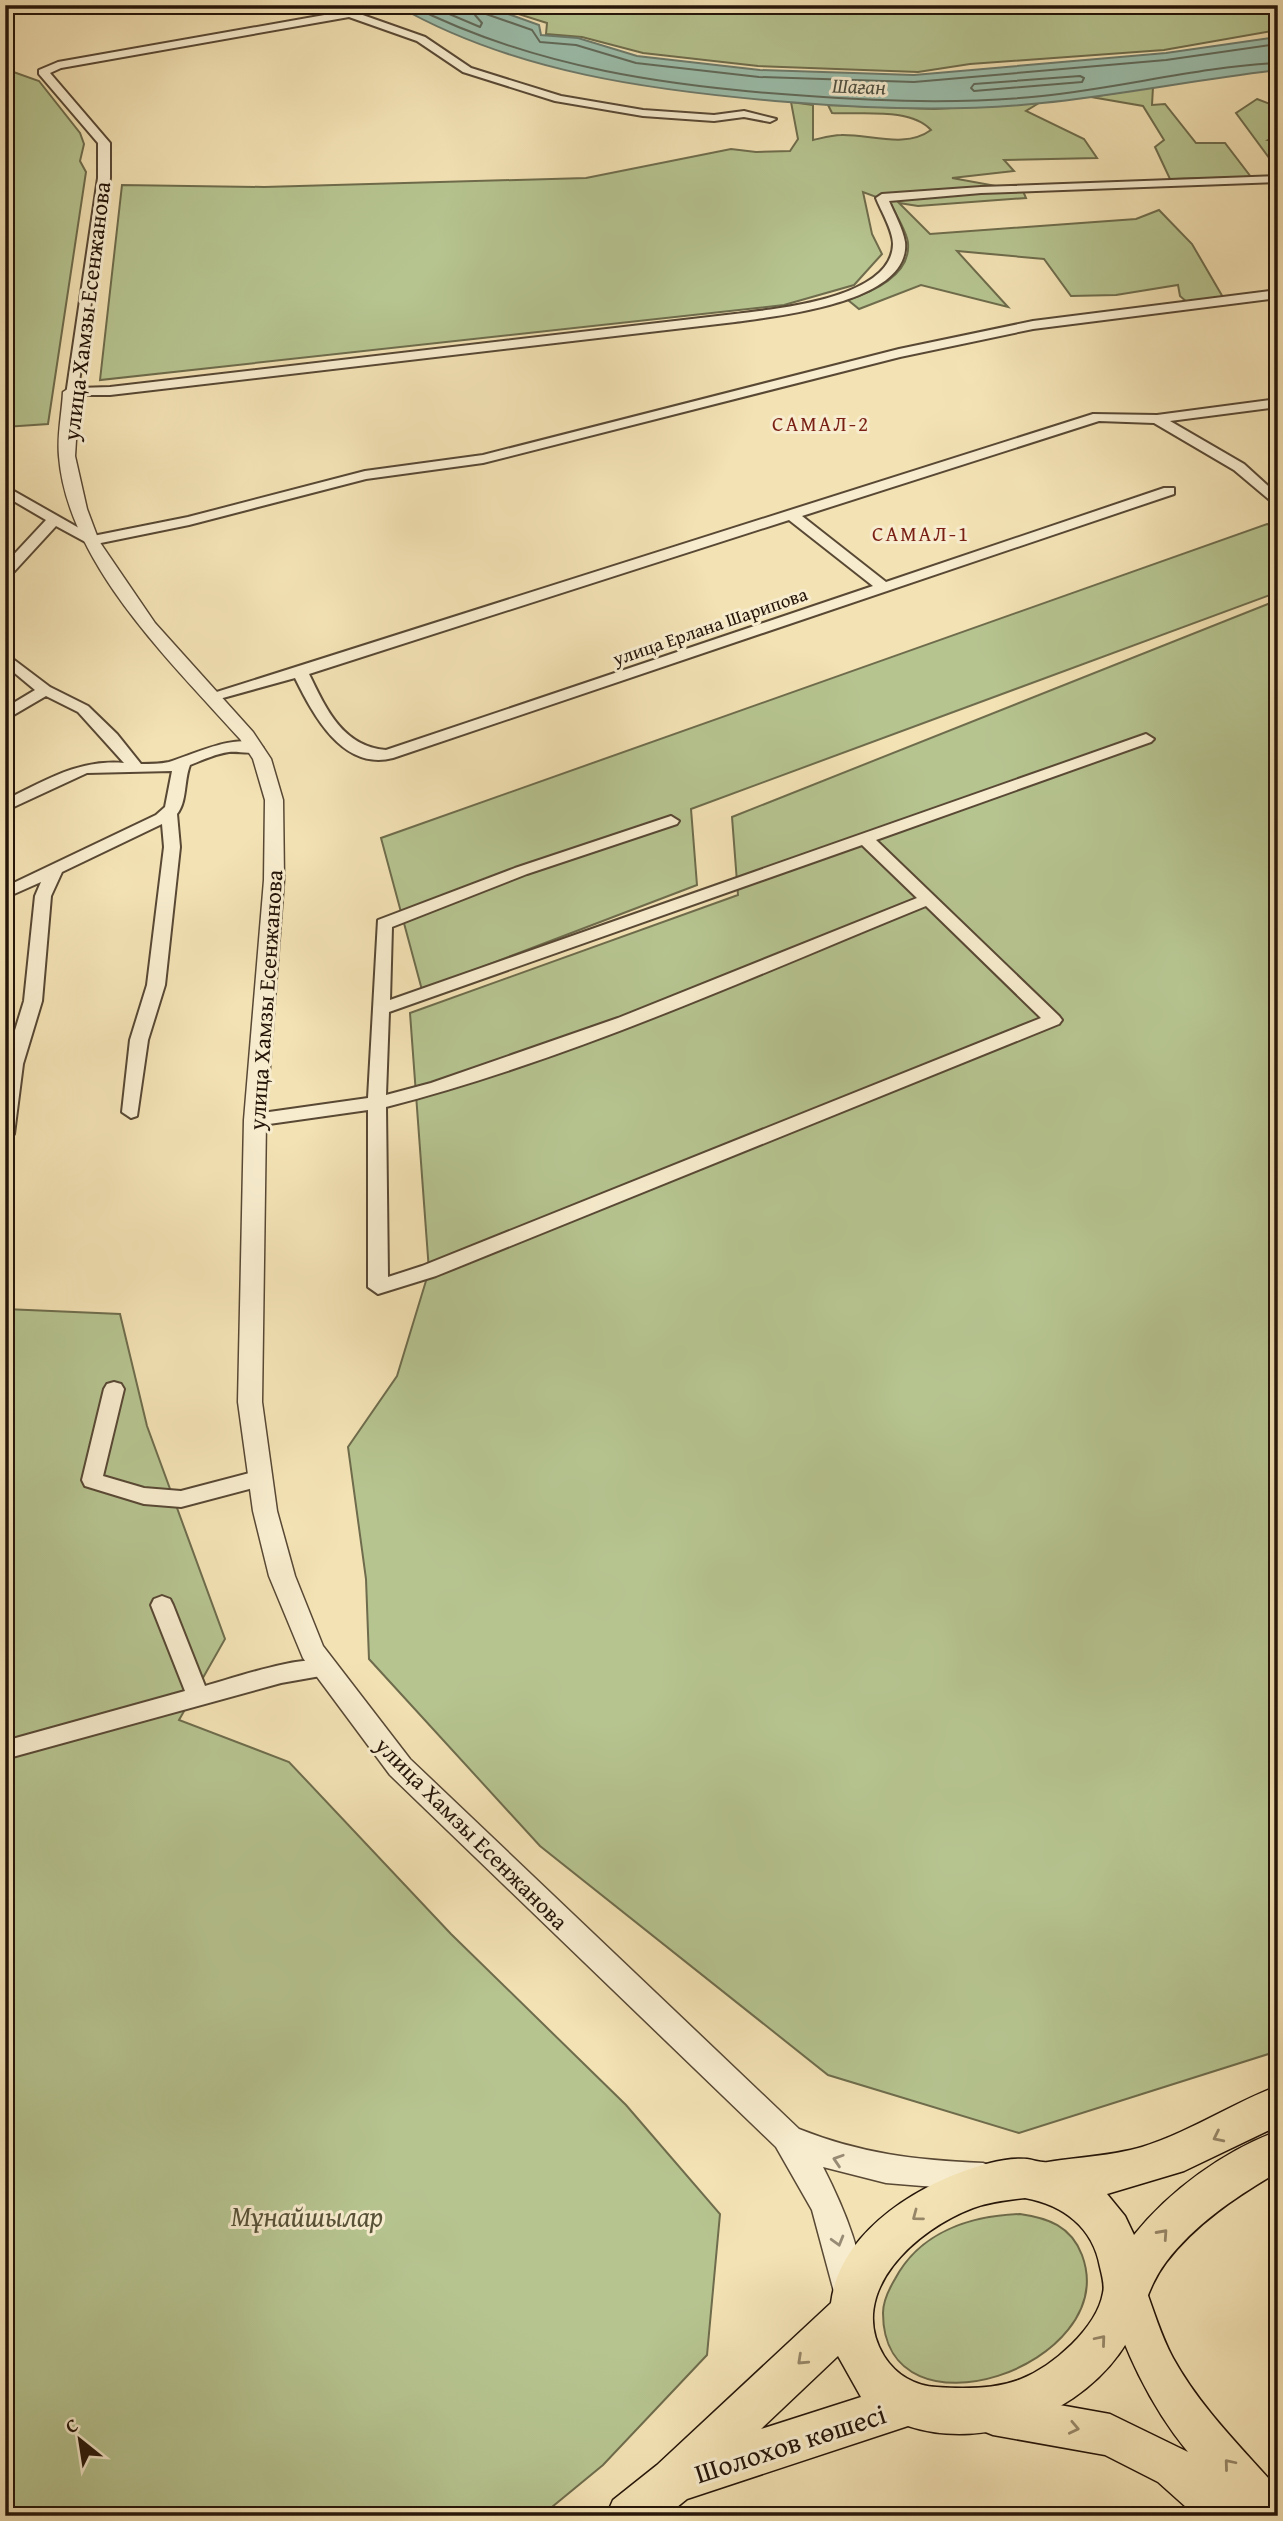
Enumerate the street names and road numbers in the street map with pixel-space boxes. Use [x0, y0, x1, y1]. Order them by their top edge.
street label: улица Хамзы Есенжанова [54, 179, 118, 444]
street label: улица Ерлана Шарипова [608, 580, 811, 673]
street label: улица Хамзы Есенжанова [239, 869, 291, 1132]
street label: улица Хамзы Есенжанова [367, 1728, 576, 1937]
street label: Шолохов көшесі [689, 2393, 891, 2493]

